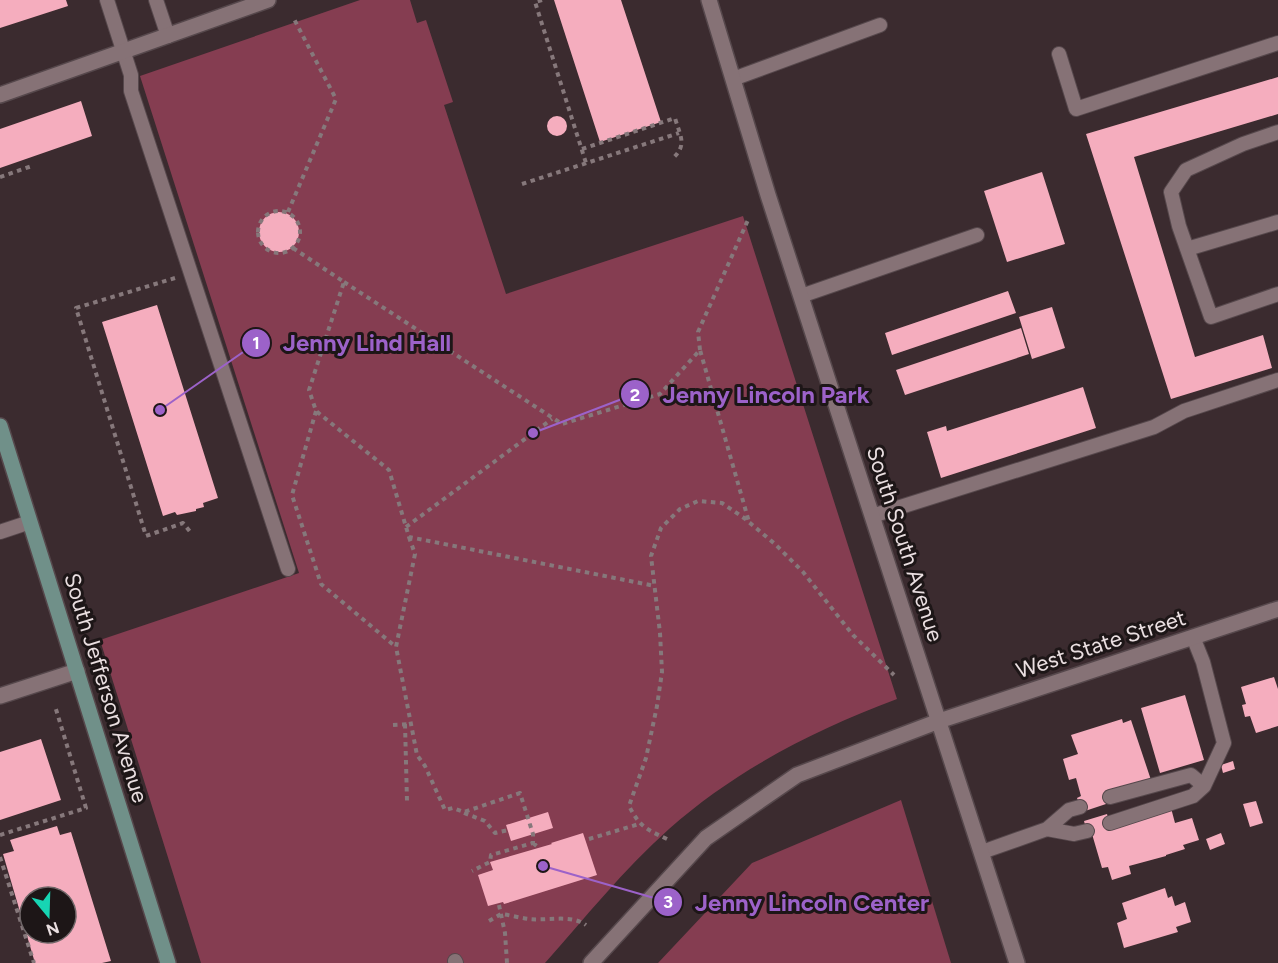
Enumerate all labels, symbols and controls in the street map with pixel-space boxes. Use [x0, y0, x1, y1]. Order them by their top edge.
callout: Jenny Lind Hall [241, 322, 463, 364]
text: Jenny Lind Hall [283, 328, 451, 357]
text: 1 [252, 332, 260, 354]
callout: Jenny Lincoln Park [620, 373, 881, 415]
text: Jenny Lincoln Park [662, 380, 870, 409]
text: 2 [630, 384, 640, 406]
street label: South South Avenue [861, 443, 949, 645]
street label: South Jefferson Avenue [58, 570, 154, 806]
street label: West State Street [1013, 604, 1189, 684]
callout: Jenny Lincoln Center [653, 881, 942, 923]
north arrow [18, 885, 78, 945]
text: Jenny Lincoln Center [695, 888, 929, 917]
text: 3 [663, 891, 673, 913]
text: N [44, 918, 62, 940]

